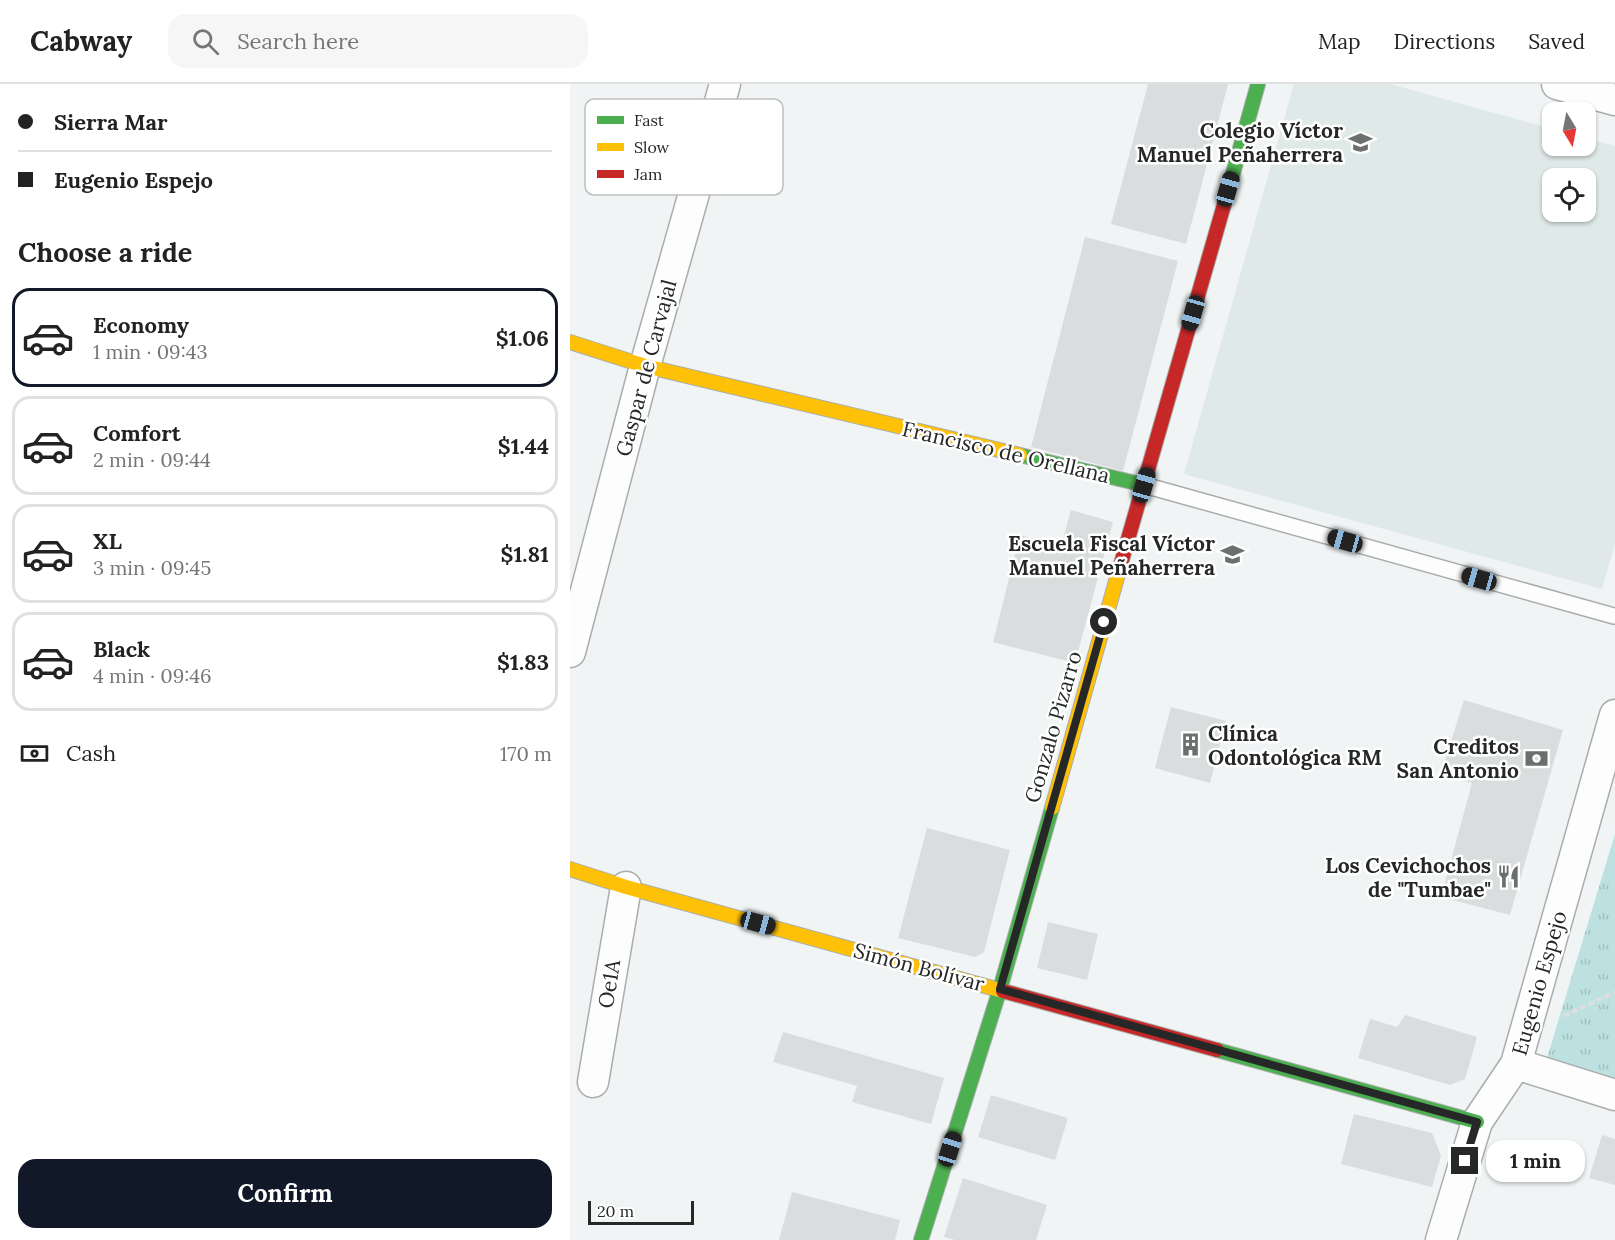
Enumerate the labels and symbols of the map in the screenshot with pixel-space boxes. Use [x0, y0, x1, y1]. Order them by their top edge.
legend [585, 99, 783, 195]
north arrow [1542, 102, 1596, 156]
text: Fast [634, 110, 665, 130]
place label: Colegio Víctor Manuel Peñaherrera [1137, 117, 1343, 168]
school or university icon: Colegio Víctor Manuel Peñaherrera [1348, 129, 1374, 155]
text: Slow [634, 137, 670, 157]
text: Jam [633, 164, 662, 184]
car [1214, 169, 1242, 209]
street label: Gaspar de Carvajal [609, 277, 683, 459]
car [1179, 293, 1207, 333]
street label: Francisco de Orellana [900, 415, 1112, 489]
car [1130, 465, 1158, 505]
car [1325, 527, 1365, 555]
place label: Escuela Fiscal Víctor Manuel Peñaherrera [1008, 530, 1215, 581]
school or university icon: Escuela Fiscal Víctor Manuel Peñaherrera [1220, 542, 1246, 568]
car [1459, 565, 1499, 593]
route start [1090, 608, 1117, 635]
street label: Gonzalo Pizarro [1018, 648, 1088, 806]
place label: Clínica Odontológica RM [1208, 720, 1382, 771]
building icon: Clínica Odontológica RM [1177, 732, 1203, 758]
place label: Creditos San Antonio [1397, 733, 1519, 784]
bank icon: Creditos San Antonio [1524, 745, 1550, 771]
place label: Los Cevichochos de "Tumbae" [1325, 852, 1491, 903]
restaurant icon: Los Cevichochos de "Tumbae" [1496, 864, 1522, 890]
street label: Eugenio Espejo [1505, 908, 1573, 1058]
car [738, 910, 778, 936]
street label: Simón Bolívar [851, 937, 987, 997]
street label: Oe1A [592, 957, 626, 1010]
car [936, 1129, 964, 1169]
callout: 1 min [1486, 1140, 1585, 1182]
route end [1451, 1147, 1478, 1174]
scale bar [588, 1198, 694, 1226]

